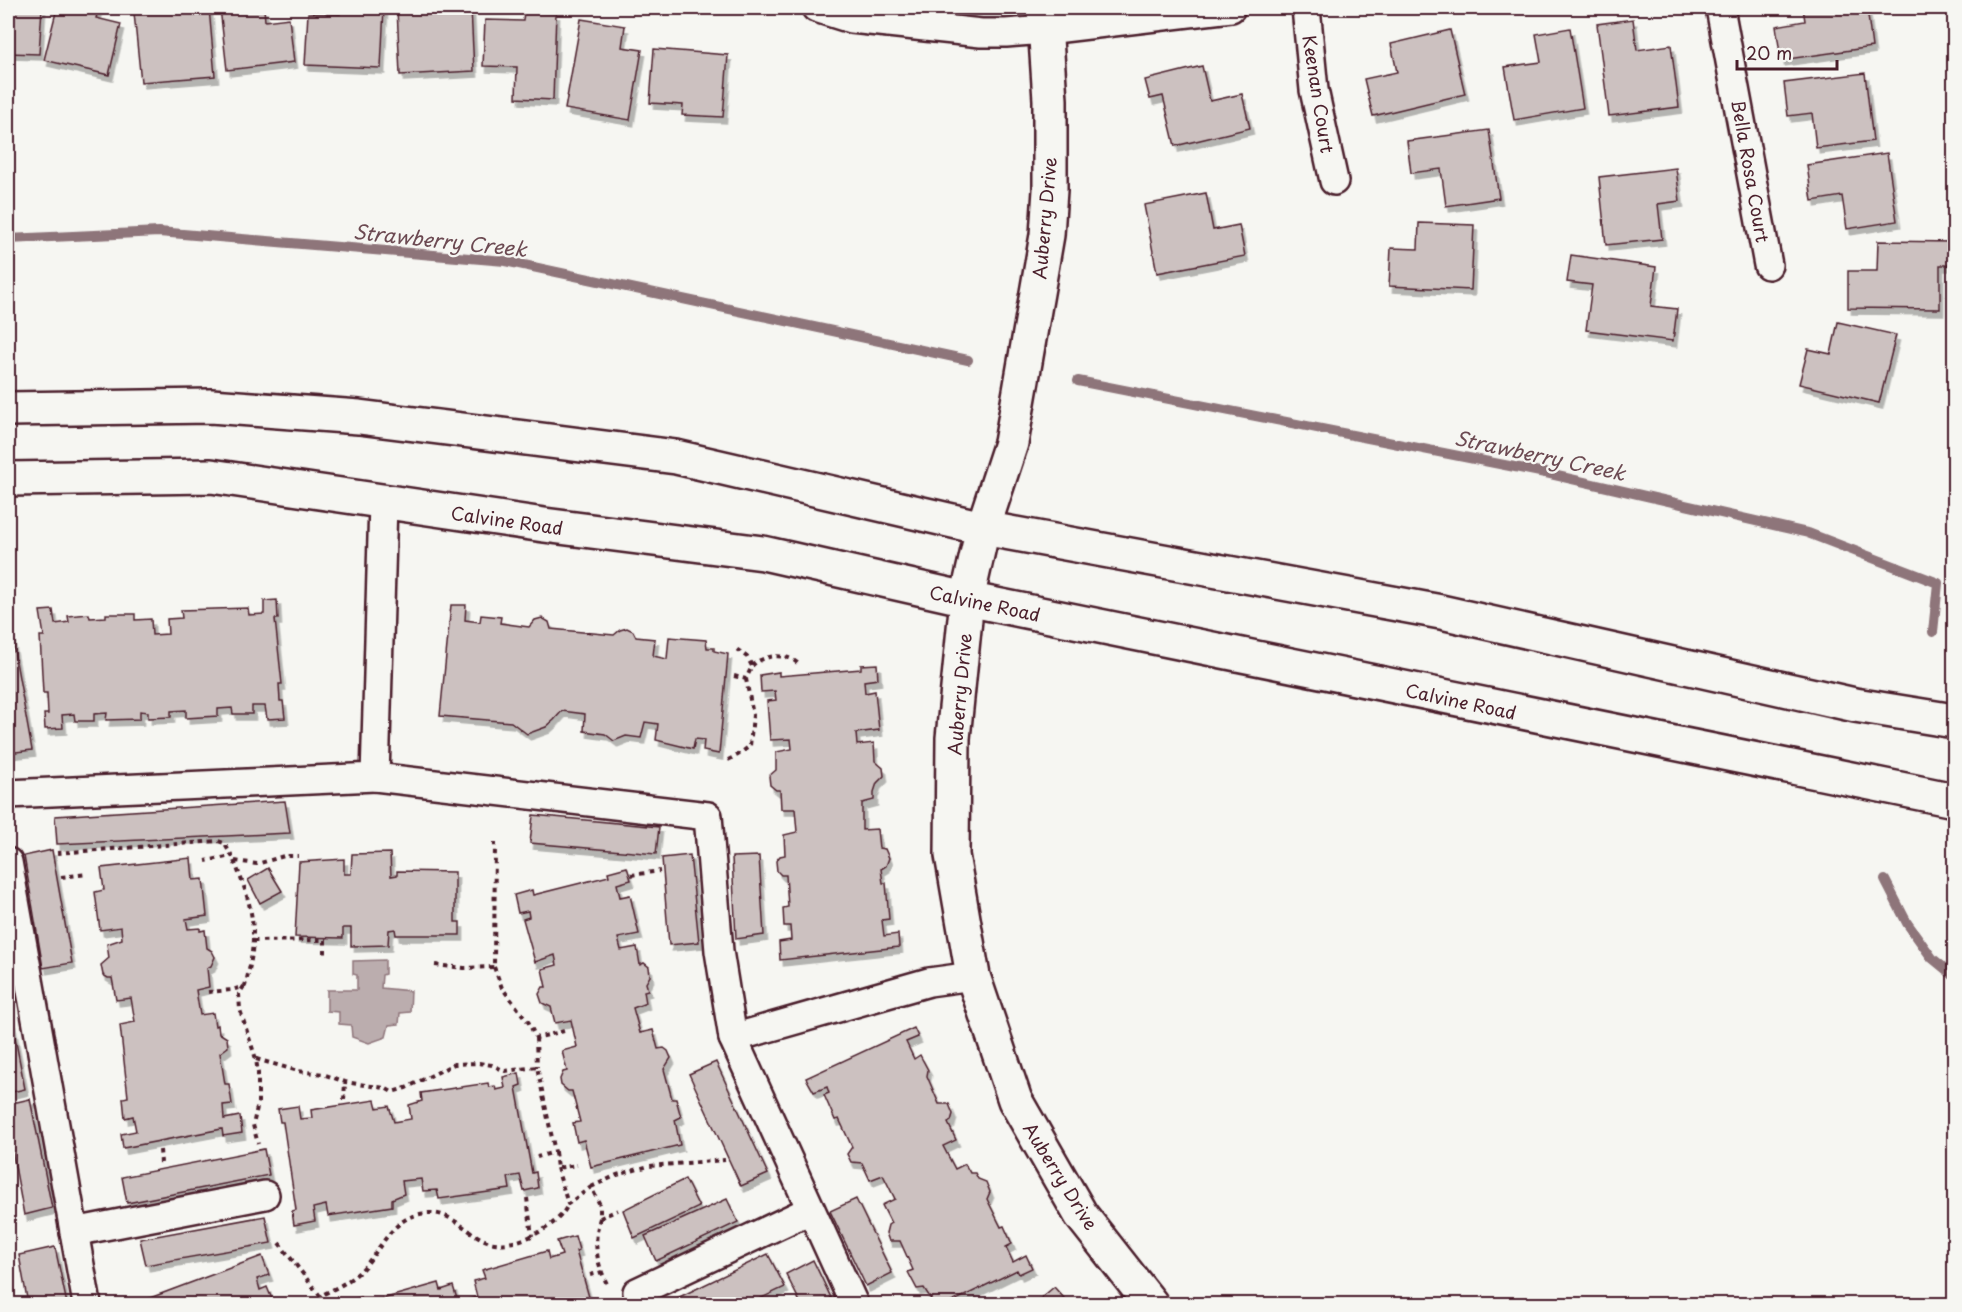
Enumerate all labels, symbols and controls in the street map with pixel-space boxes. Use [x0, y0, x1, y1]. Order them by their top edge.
street label: Keenan Court [1296, 33, 1342, 155]
scale bar [1737, 33, 1838, 71]
text: 20 m [1746, 39, 1792, 66]
street label: Bella Rosa Court [1725, 97, 1777, 245]
street label: Auberry Drive [1025, 156, 1063, 280]
water label: Strawberry Creek [352, 216, 529, 264]
water label: Strawberry Creek [1452, 422, 1629, 488]
street label: Calvine Road [449, 499, 565, 541]
street label: Calvine Road [927, 578, 1043, 628]
street label: Auberry Drive [940, 632, 978, 756]
street label: Calvine Road [1403, 676, 1519, 726]
street label: Auberry Drive [1017, 1117, 1105, 1235]

